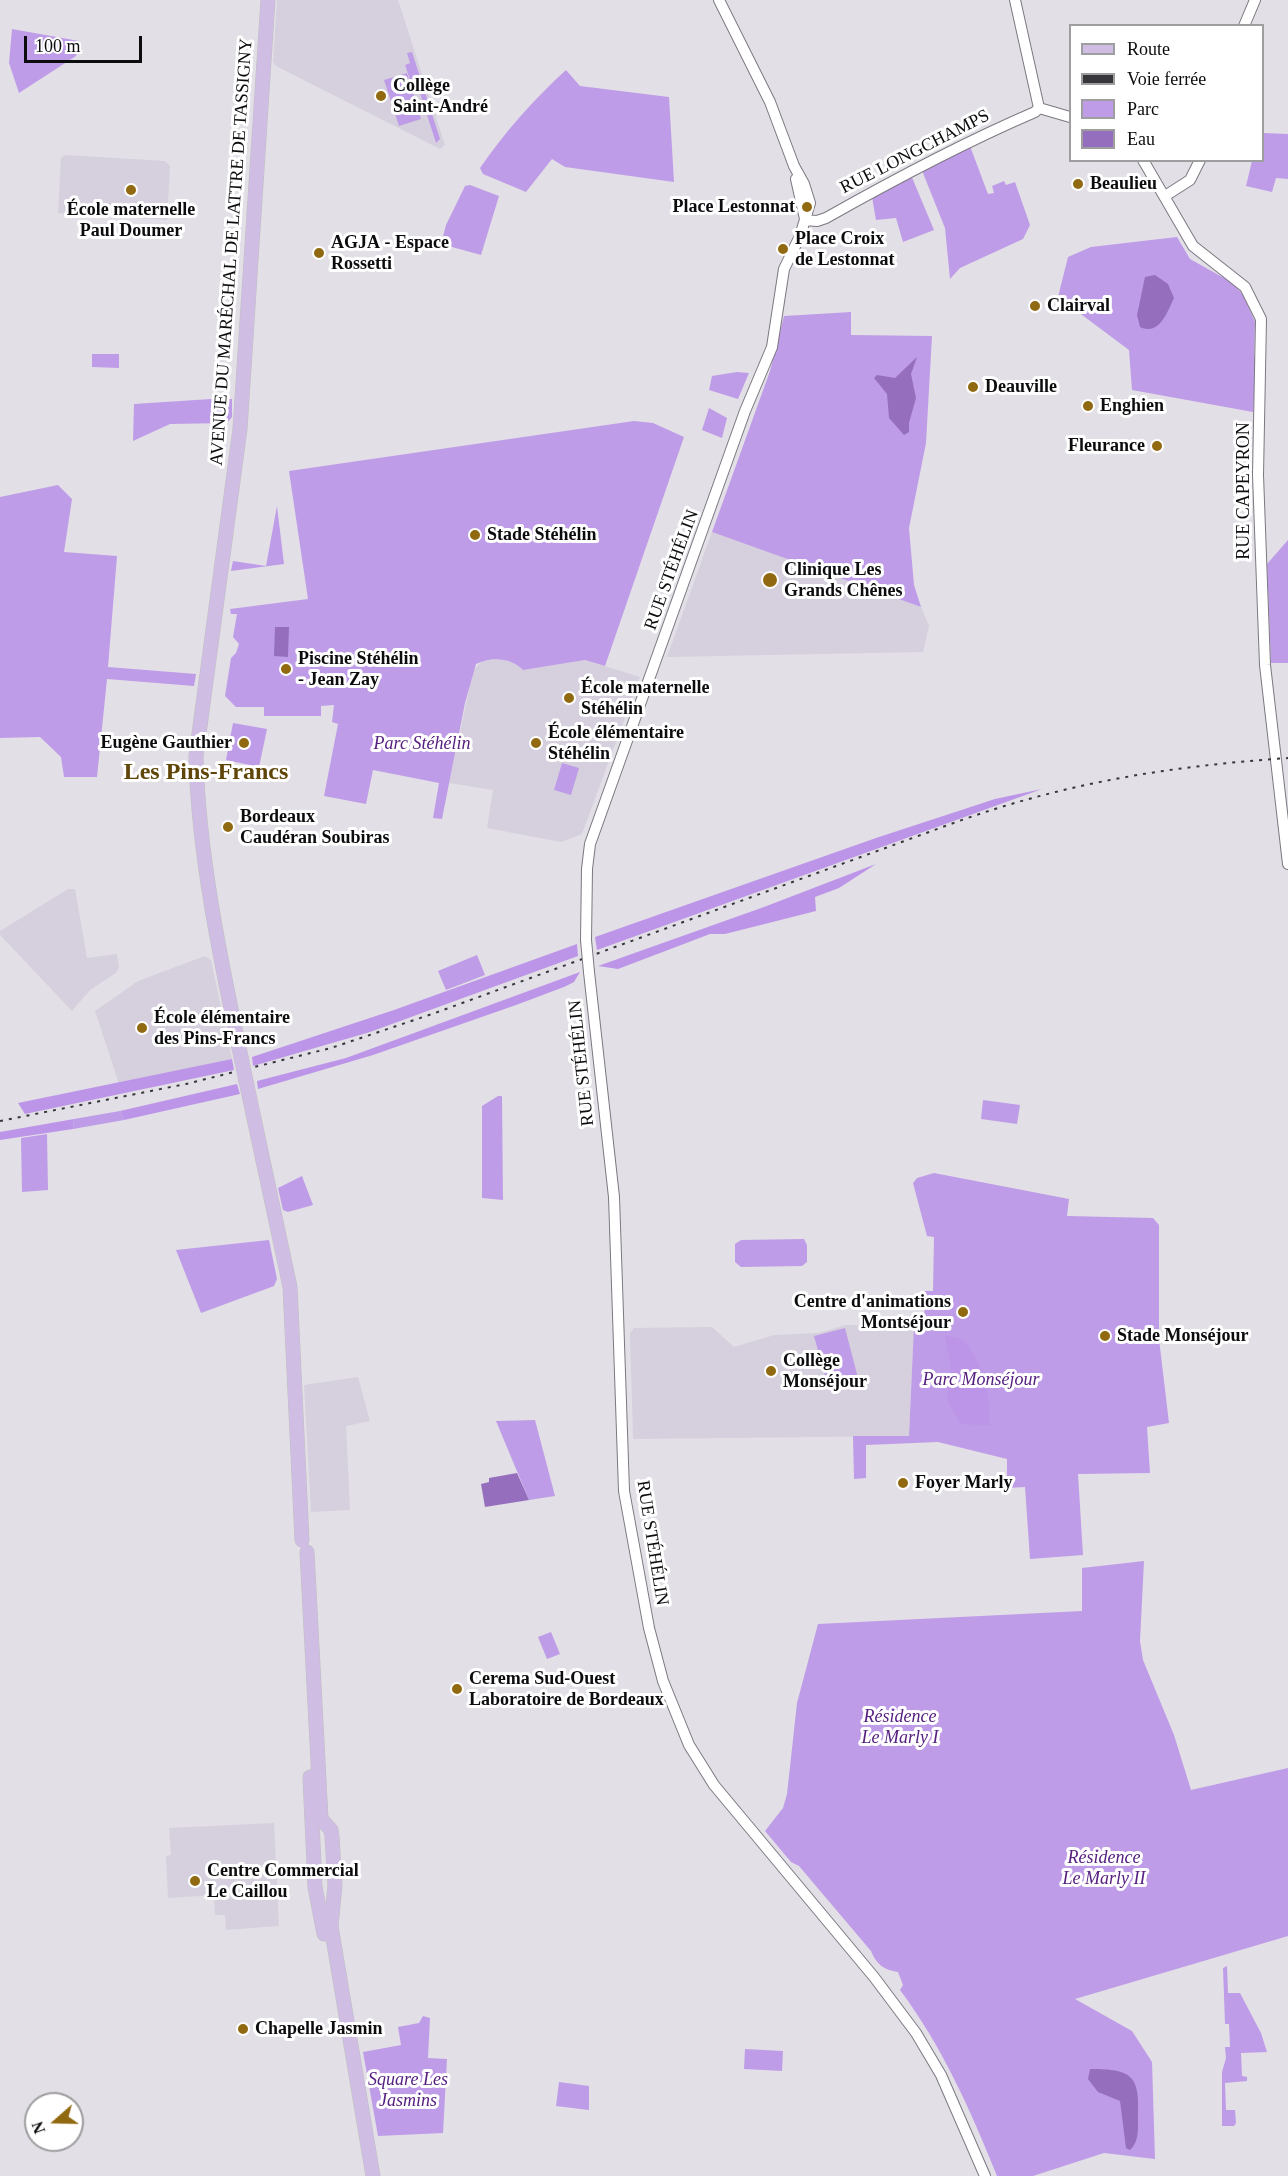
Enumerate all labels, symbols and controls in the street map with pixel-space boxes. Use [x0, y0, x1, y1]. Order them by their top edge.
scale bar [27, 24, 146, 62]
legend [1069, 24, 1264, 162]
text: 100 m [35, 36, 81, 56]
street label: AVENUE DU MARÉCHAL DE LATTRE DE TASSIGNY [206, 38, 258, 466]
text: Route [1127, 39, 1170, 59]
text: Voie ferrée [1127, 69, 1206, 89]
place label: Collège Saint-André [393, 75, 488, 118]
marker: Collège Saint-André [374, 89, 388, 103]
text: Parc [1127, 99, 1159, 119]
street label: RUE LONGCHAMPS [837, 105, 993, 199]
text: Eau [1127, 129, 1155, 149]
place label: Beaulieu [1090, 173, 1157, 195]
marker: Beaulieu [1071, 177, 1085, 191]
marker: École maternelle Paul Doumer [124, 183, 138, 197]
place label: Place Lestonnat [673, 196, 795, 218]
place label: École maternelle Paul Doumer [67, 199, 195, 242]
marker: Place Lestonnat [800, 200, 814, 214]
place label: Place Croix de Lestonnat [795, 228, 895, 270]
place label: AGJA - Espace Rossetti [331, 232, 449, 274]
marker: Place Croix de Lestonnat [776, 242, 790, 256]
marker: AGJA - Espace Rossetti [312, 246, 326, 260]
place label: Clairval [1047, 295, 1110, 317]
marker: Clairval [1028, 299, 1042, 313]
place label: Deauville [985, 376, 1057, 398]
marker: Deauville [966, 380, 980, 394]
place label: Enghien [1100, 395, 1164, 417]
marker: Enghien [1081, 399, 1095, 413]
street label: RUE CAPEYRON [1233, 422, 1255, 560]
place label: Fleurance [1068, 435, 1145, 457]
marker: Fleurance [1150, 439, 1164, 453]
street label: RUE STÉHÉLIN [640, 507, 704, 633]
place label: Stade Stéhélin [487, 524, 597, 546]
marker: Stade Stéhélin [468, 528, 482, 542]
place label: Clinique Les Grands Chênes [784, 559, 903, 602]
marker: Clinique Les Grands Chênes [761, 571, 779, 589]
place label: Piscine Stéhélin - Jean Zay [298, 648, 418, 690]
marker: Piscine Stéhélin - Jean Zay [279, 662, 293, 676]
place label: École maternelle Stéhélin [581, 677, 709, 720]
marker: École maternelle Stéhélin [562, 691, 576, 705]
place label: École élémentaire Stéhélin [548, 722, 684, 764]
place label: Eugène Gauthier [100, 732, 232, 754]
park label: Parc Stéhélin [374, 733, 470, 755]
marker: Eugène Gauthier [237, 736, 251, 750]
marker: École élémentaire Stéhélin [529, 736, 543, 750]
district label: Les Pins-Francs [124, 759, 288, 787]
place label: Bordeaux Caudéran Soubiras [240, 806, 390, 848]
marker: Bordeaux Caudéran Soubiras [221, 820, 235, 834]
street label: RUE STÉHÉLIN [565, 999, 599, 1127]
place label: École élémentaire des Pins-Francs [154, 1007, 290, 1050]
marker: École élémentaire des Pins-Francs [135, 1021, 149, 1035]
place label: Centre d'animations Montséjour [794, 1291, 951, 1334]
marker: Centre d'animations Montséjour [956, 1305, 970, 1319]
place label: Stade Monséjour [1117, 1325, 1248, 1347]
marker: Stade Monséjour [1098, 1329, 1112, 1343]
place label: Collège Monséjour [783, 1350, 867, 1392]
marker: Collège Monséjour [764, 1364, 778, 1378]
park label: Parc Monséjour [923, 1369, 1039, 1391]
place label: Foyer Marly [915, 1472, 1012, 1494]
marker: Foyer Marly [896, 1476, 910, 1490]
street label: RUE STÉHÉLIN [631, 1479, 673, 1607]
place label: Cerema Sud-Ouest Laboratoire de Bordeaux [469, 1668, 664, 1710]
marker: Cerema Sud-Ouest Laboratoire de Bordeaux [450, 1682, 464, 1696]
park label: Résidence Le Marly I [862, 1706, 938, 1748]
park label: Résidence Le Marly II [1063, 1847, 1145, 1890]
place label: Centre Commercial Le Caillou [207, 1860, 359, 1902]
marker: Centre Commercial Le Caillou [188, 1874, 202, 1888]
place label: Chapelle Jasmin [255, 2018, 383, 2040]
marker: Chapelle Jasmin [236, 2022, 250, 2036]
park label: Square Les Jasmins [368, 2069, 448, 2112]
north arrow [24, 2092, 84, 2152]
text: N [29, 2119, 48, 2136]

